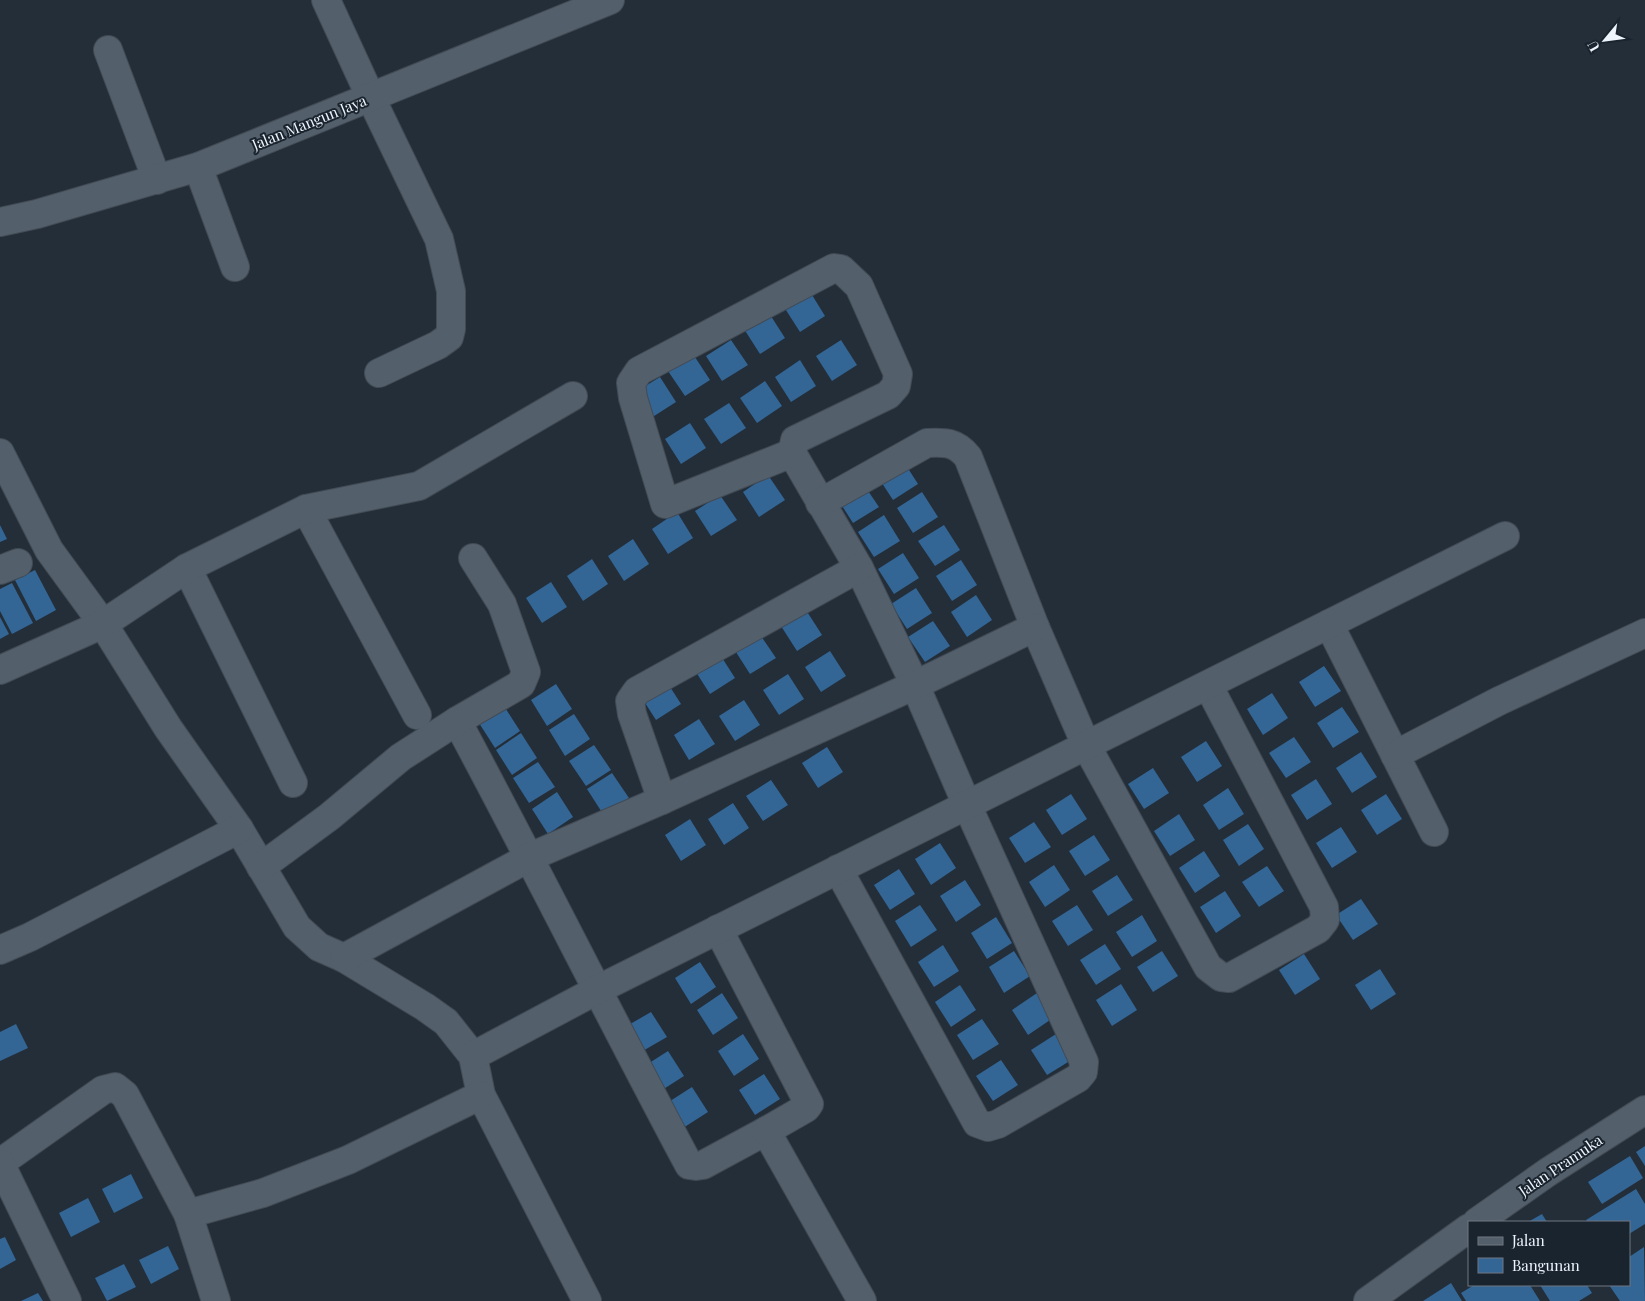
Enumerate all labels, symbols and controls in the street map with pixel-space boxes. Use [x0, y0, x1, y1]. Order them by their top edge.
north arrow [1580, 15, 1630, 65]
text: U [1582, 37, 1604, 55]
street label: Jalan Mangun Jaya [248, 90, 370, 154]
street label: Jalan Pramuka [1513, 1129, 1606, 1201]
legend [1468, 1221, 1630, 1286]
text: Jalan [1511, 1230, 1545, 1250]
text: Bangunan [1512, 1255, 1580, 1275]

